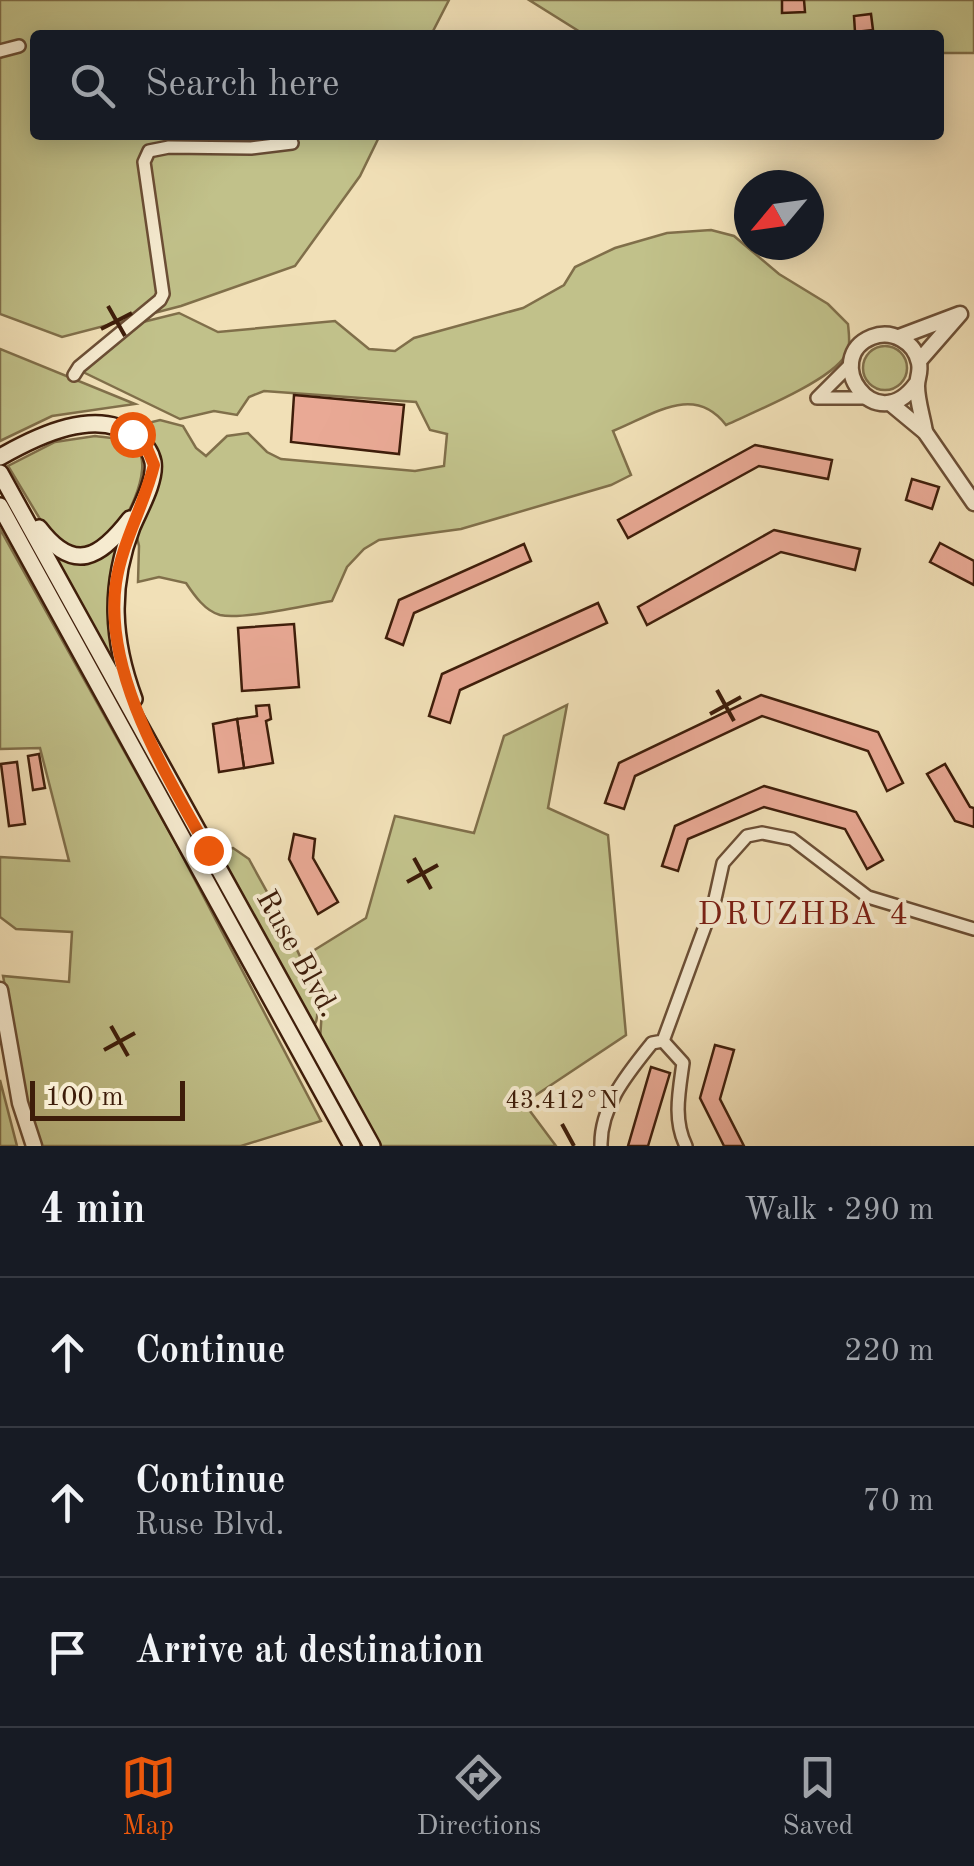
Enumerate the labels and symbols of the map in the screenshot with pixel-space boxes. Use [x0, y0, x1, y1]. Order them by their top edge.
north arrow [734, 170, 824, 260]
route start [110, 412, 156, 458]
route end [186, 828, 232, 874]
street label: Ruse Blvd. [250, 885, 344, 1023]
district label: DRUZHBA 4 [697, 900, 911, 932]
scale bar [30, 1076, 185, 1120]
text: 43.412°N [505, 1089, 619, 1114]

